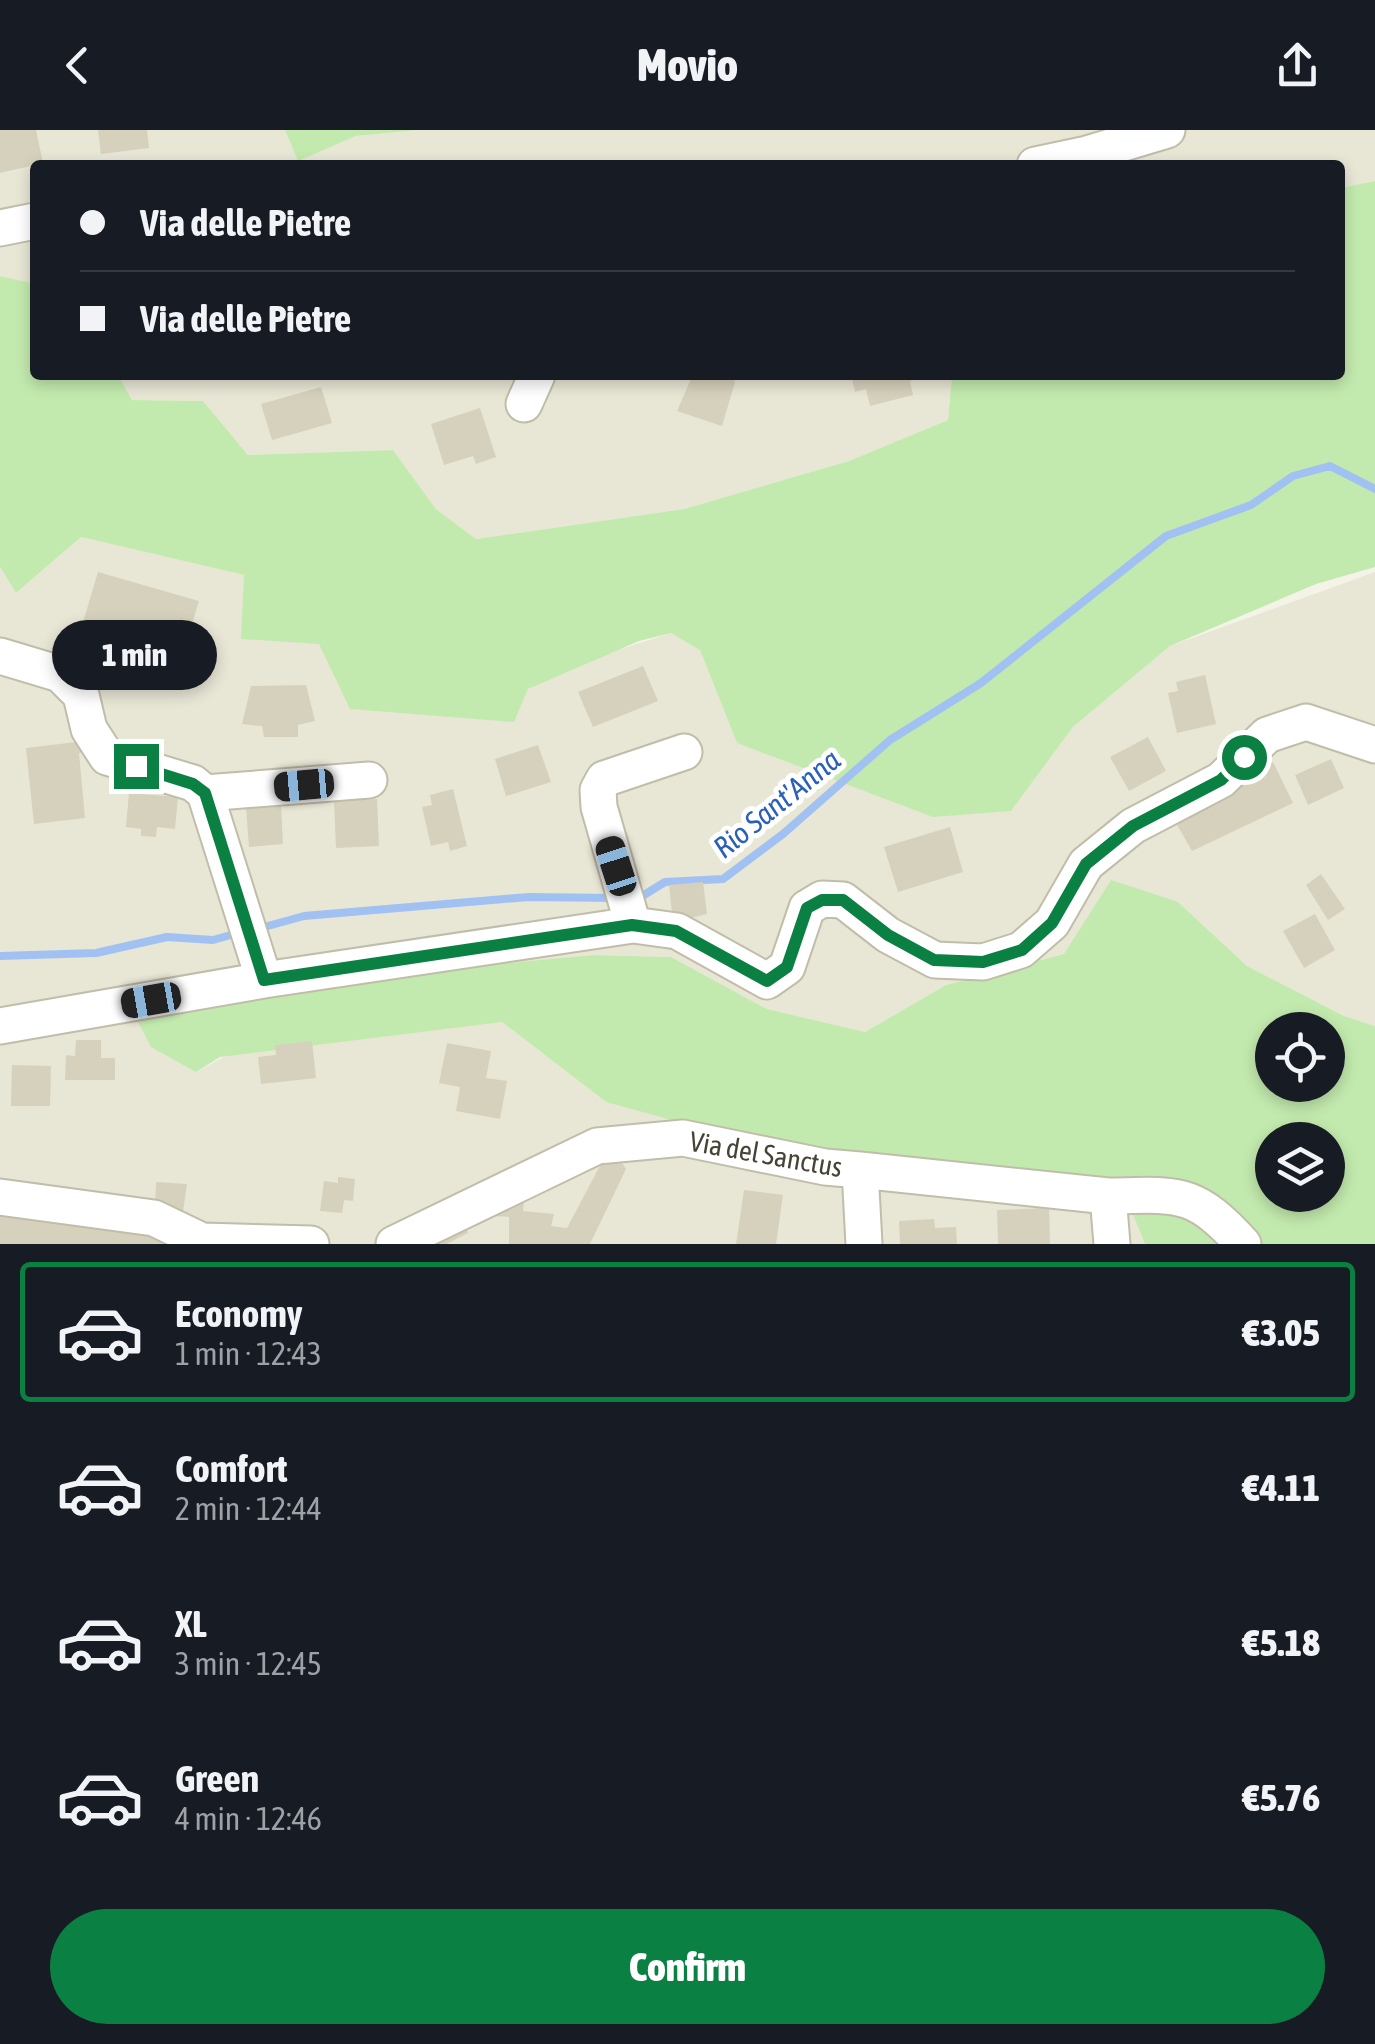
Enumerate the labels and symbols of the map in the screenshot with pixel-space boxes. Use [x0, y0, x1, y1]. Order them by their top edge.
callout: 1 min [54, 621, 218, 691]
route start [1222, 735, 1267, 780]
water label: Rio Sant'Anna [706, 742, 846, 864]
route end [114, 744, 159, 789]
car [273, 767, 335, 803]
car [592, 833, 640, 899]
car [119, 980, 183, 1020]
street label: Via del Sanctus [687, 1125, 845, 1183]

